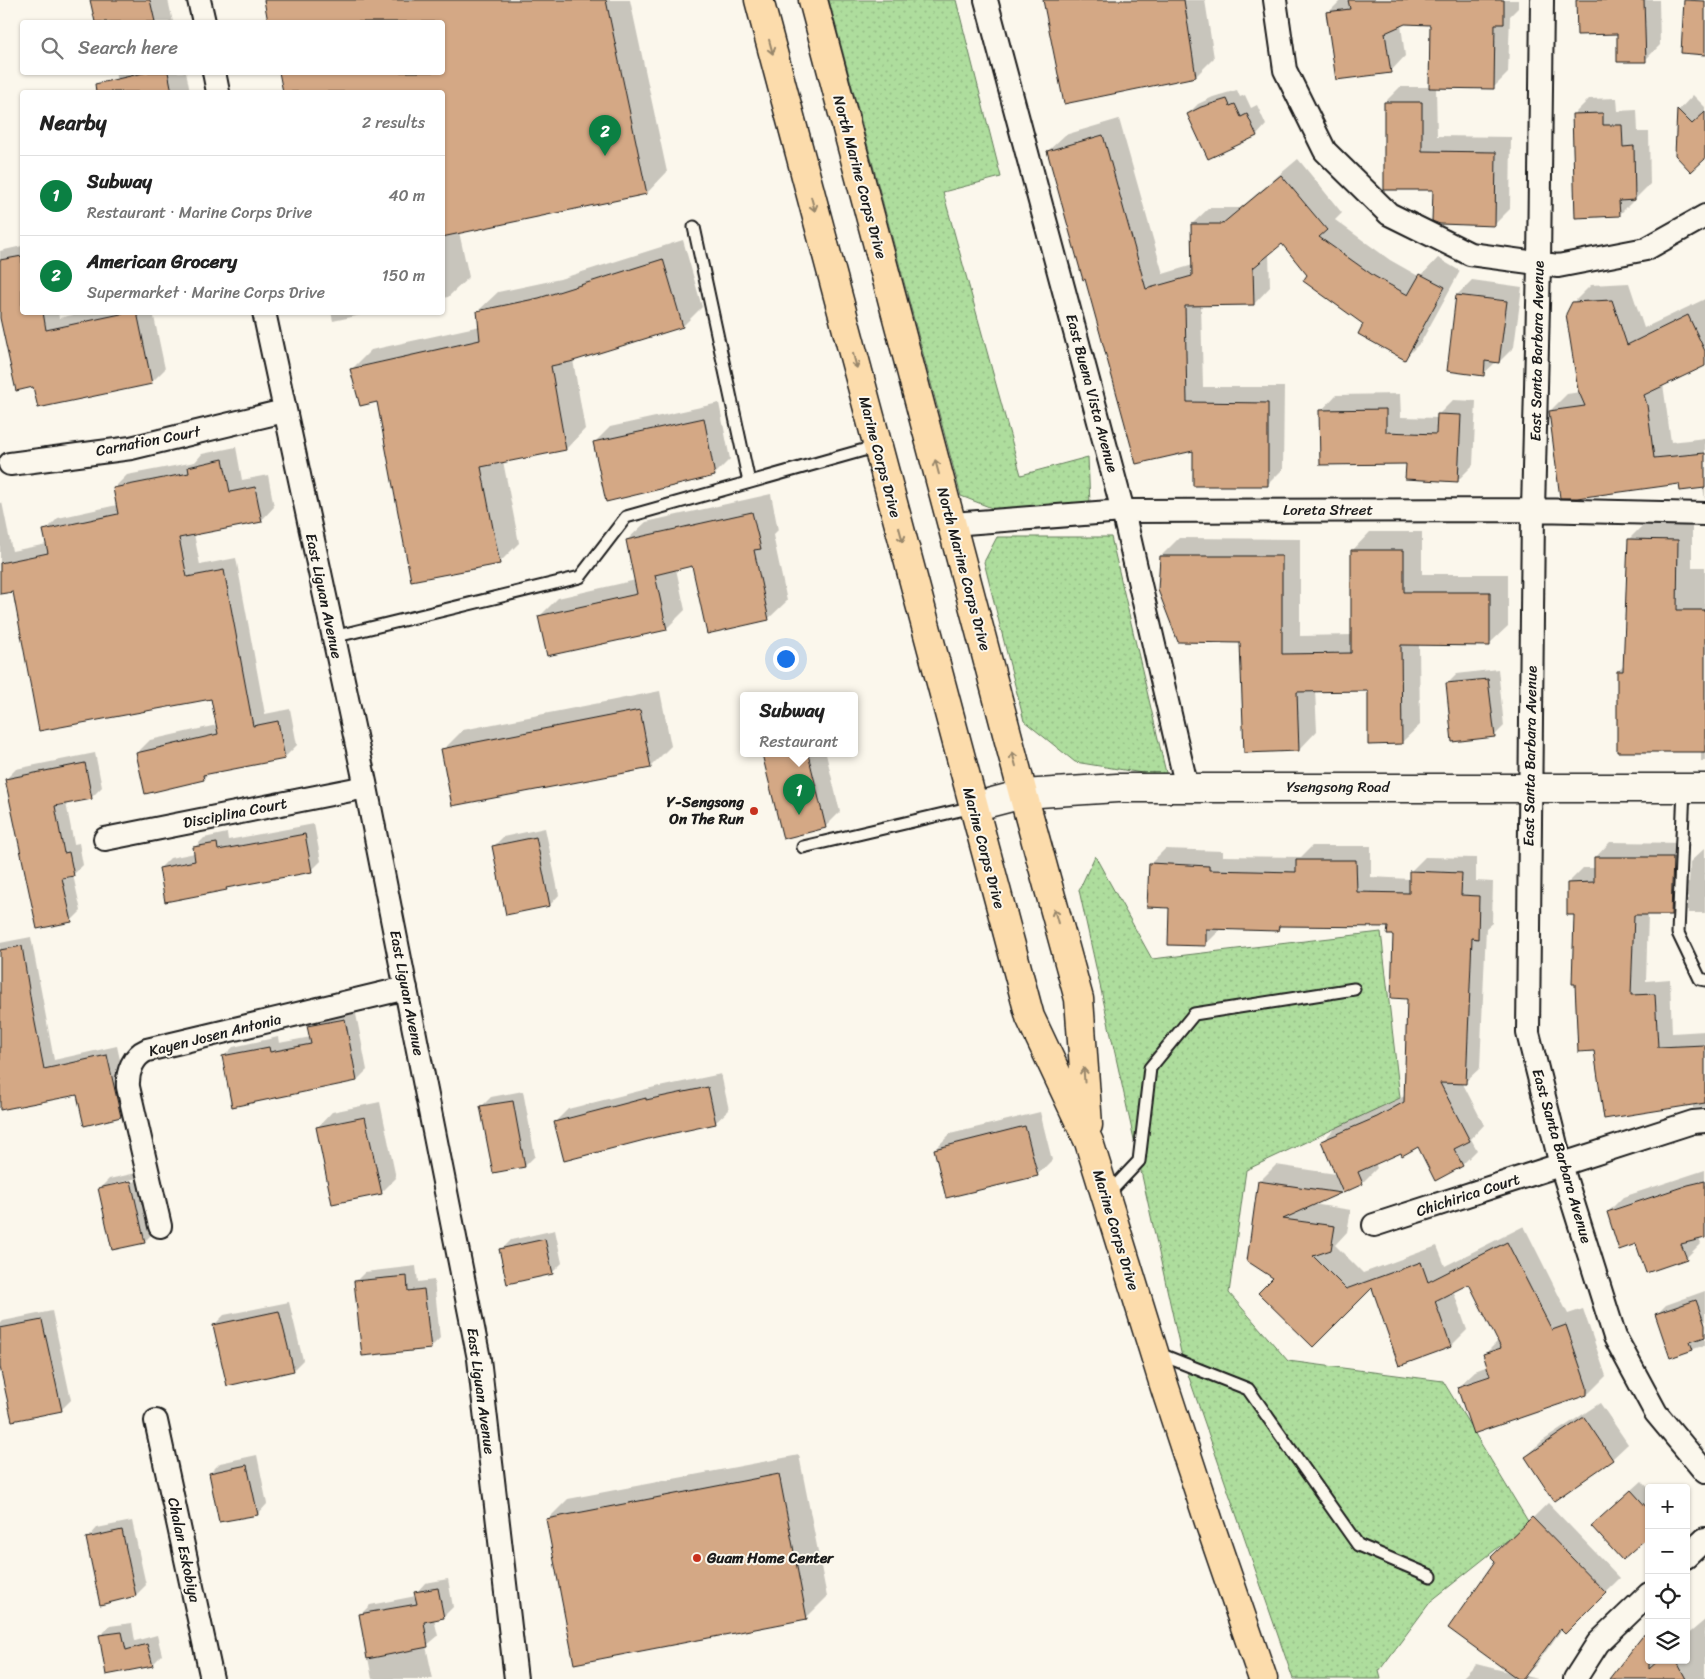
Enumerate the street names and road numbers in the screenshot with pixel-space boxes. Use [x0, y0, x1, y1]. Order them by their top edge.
street label: North Marine Corps Drive [826, 92, 894, 262]
street label: East Santa Barbara Avenue [1522, 260, 1552, 442]
street label: East Buena Vista Avenue [1058, 311, 1126, 475]
street label: Marine Corps Drive [851, 393, 909, 521]
street label: Carnation Court [94, 418, 203, 464]
street label: North Marine Corps Drive [930, 484, 998, 654]
street label: Loreta Street [1283, 497, 1373, 523]
street label: East Liguan Avenue [298, 531, 350, 661]
street label: East Santa Barbara Avenue [1515, 665, 1545, 847]
street label: Ysengsong Road [1287, 774, 1391, 800]
street label: Marine Corps Drive [955, 784, 1013, 912]
street label: Disciplina Court [181, 790, 290, 836]
street label: East Liguan Avenue [382, 928, 432, 1058]
street label: Kayen Josen Antonia [146, 1006, 284, 1064]
street label: East Santa Barbara Avenue [1525, 1066, 1599, 1246]
street label: Marine Corps Drive [1085, 1166, 1147, 1294]
street label: Chichirica Court [1413, 1166, 1524, 1224]
street label: East Liguan Avenue [459, 1326, 503, 1456]
street label: Chalan Eskobiya [160, 1495, 208, 1605]

